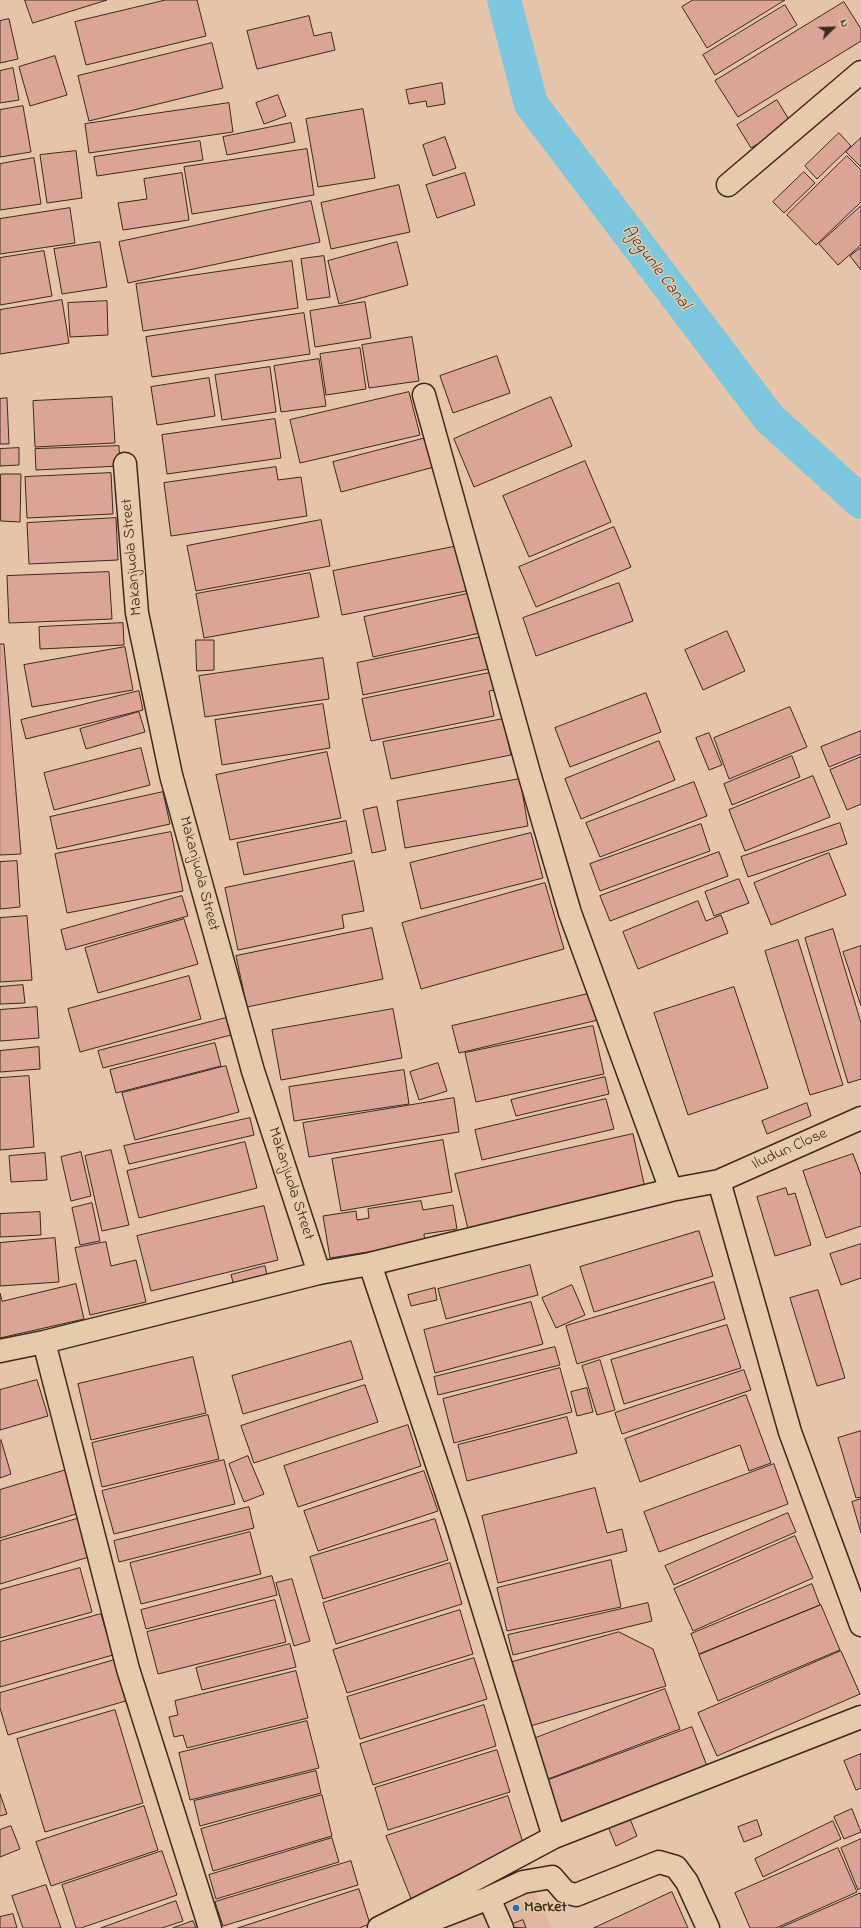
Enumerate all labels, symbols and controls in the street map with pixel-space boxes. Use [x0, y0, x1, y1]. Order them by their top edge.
north arrow [813, 8, 853, 48]
text: N [835, 17, 853, 30]
water label: Ajegunle Canal [617, 222, 693, 314]
street label: Makanjuola Street [118, 498, 148, 616]
street label: Makanjuola Street [173, 815, 223, 933]
street label: Makanjuola Street [263, 1125, 317, 1243]
street label: Iludun Close [749, 1125, 831, 1175]
place label: Market [524, 1898, 567, 1918]
marker: Market [511, 1903, 521, 1913]

